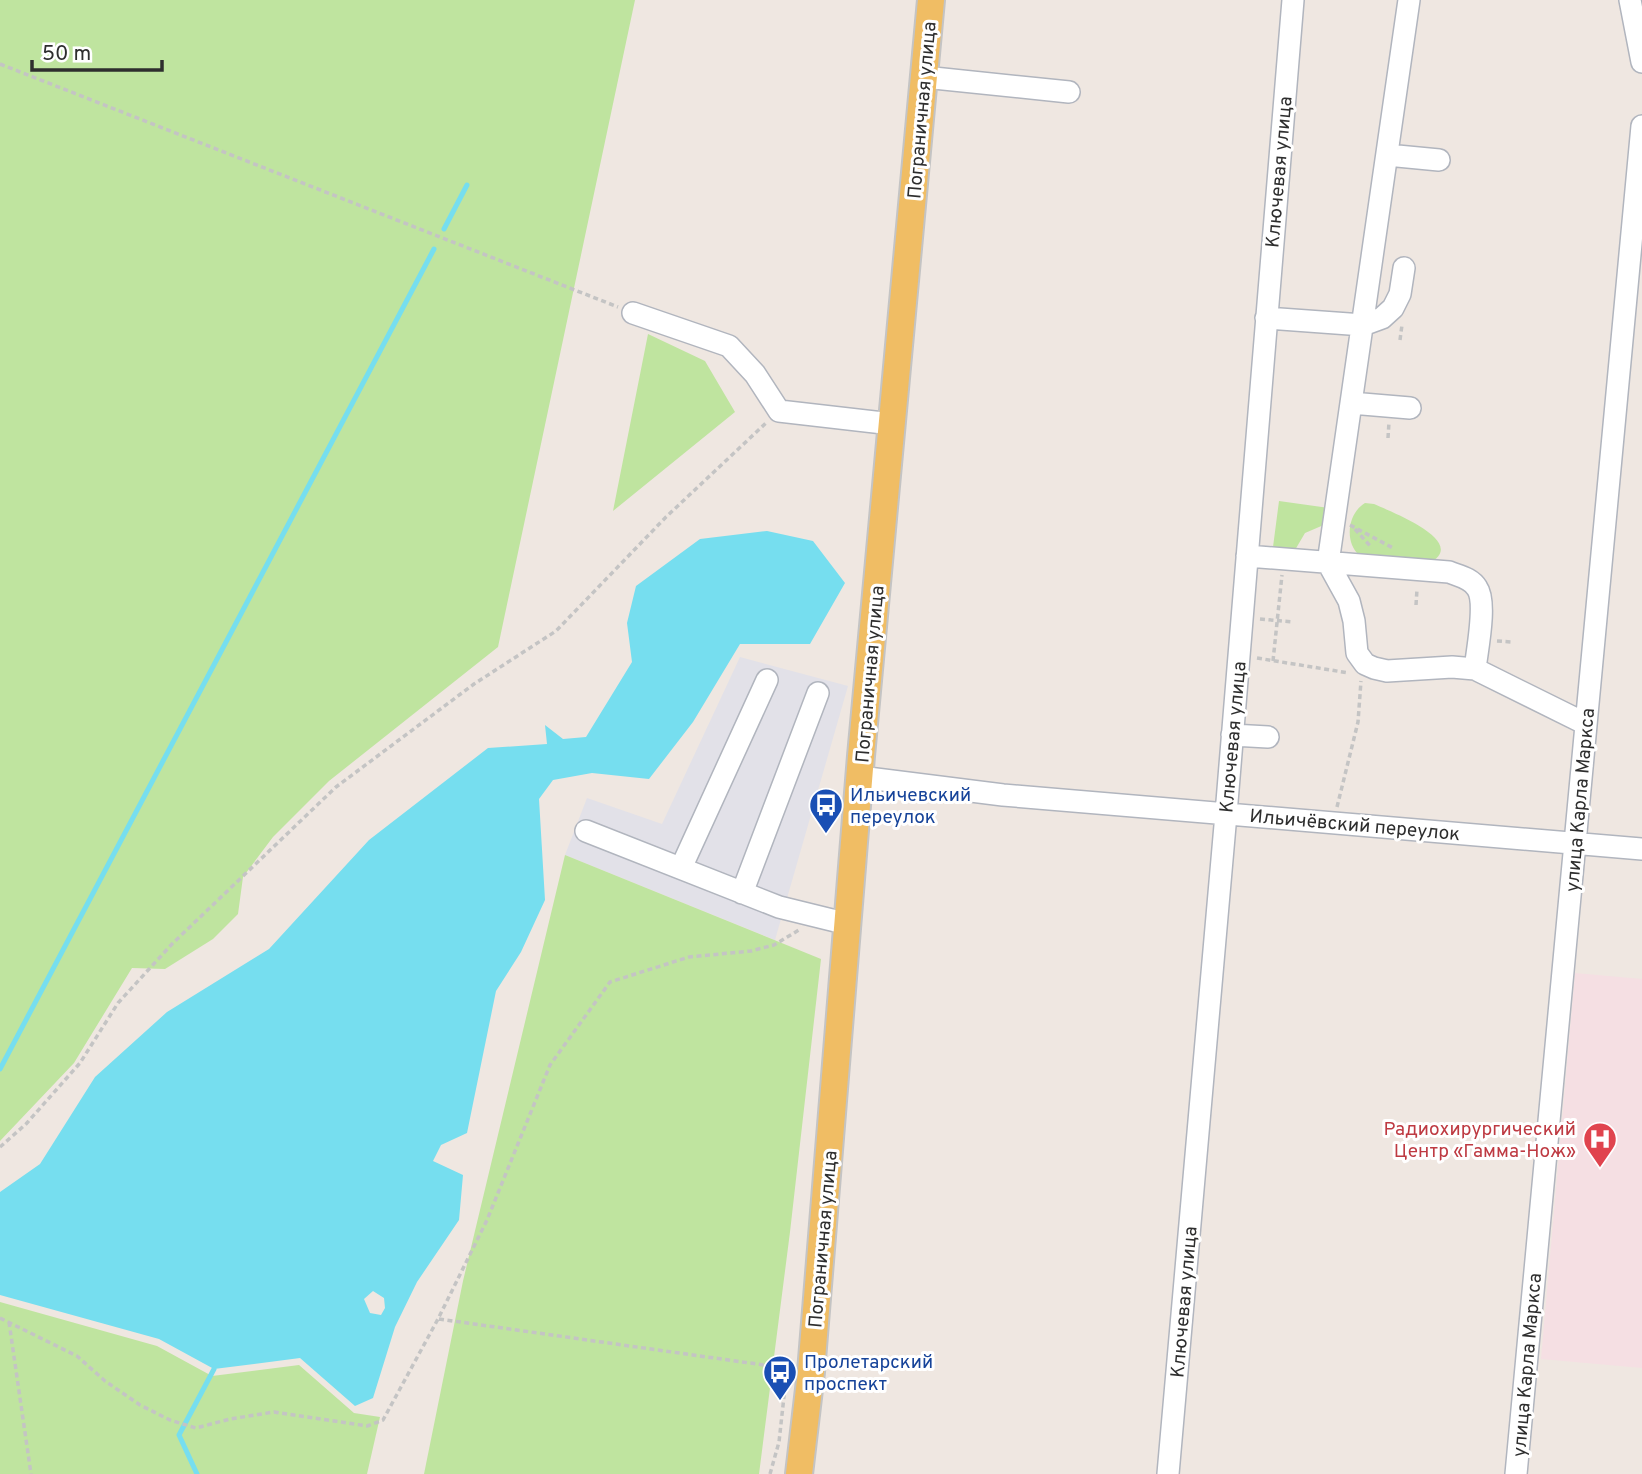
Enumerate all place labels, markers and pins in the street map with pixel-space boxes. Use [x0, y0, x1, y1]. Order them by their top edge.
place label: Ильичевский переулок [850, 784, 971, 830]
bus stop icon: Ильичевский переулок [807, 786, 845, 835]
place label: Радиохирургический Центр «Гамма-Нож» [1383, 1118, 1576, 1164]
hospital icon: Радиохирургический Центр «Гамма-Нож» [1581, 1120, 1619, 1169]
place label: Пролетарский проспект [804, 1351, 933, 1397]
bus stop icon: Пролетарский проспект [761, 1353, 799, 1402]

